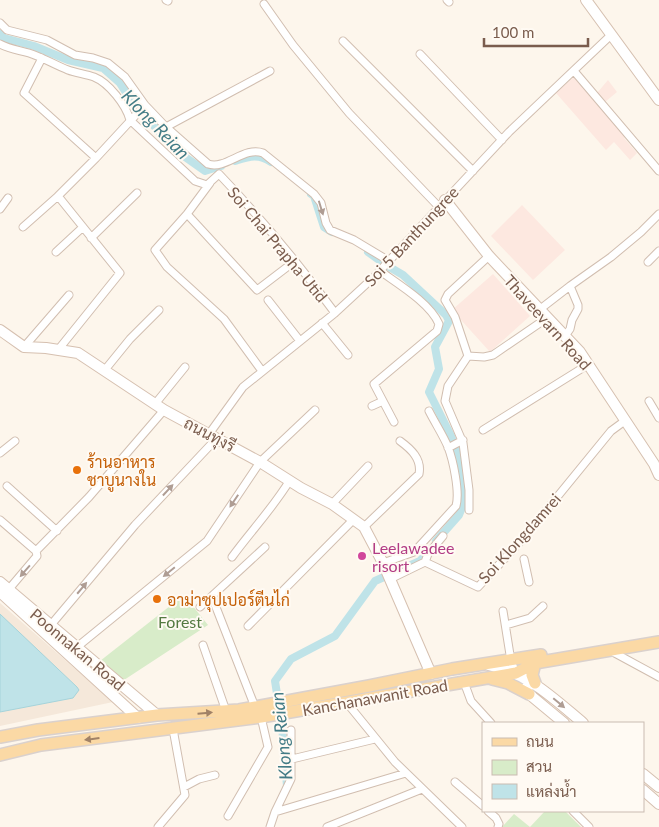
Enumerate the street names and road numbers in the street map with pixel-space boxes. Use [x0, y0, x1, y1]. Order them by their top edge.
street label: Soi 5 Banthungree [360, 182, 462, 290]
street label: Soi Chai Prapha Utid [224, 183, 332, 305]
street label: Thaveevarn Road [500, 271, 596, 373]
street label: ถนนทุ่งรี [180, 412, 240, 458]
street label: Soi Klongdamrei [474, 489, 564, 587]
street label: Poonnakan Road [27, 604, 129, 694]
street label: Kanchanawanit Road [301, 675, 449, 719]

